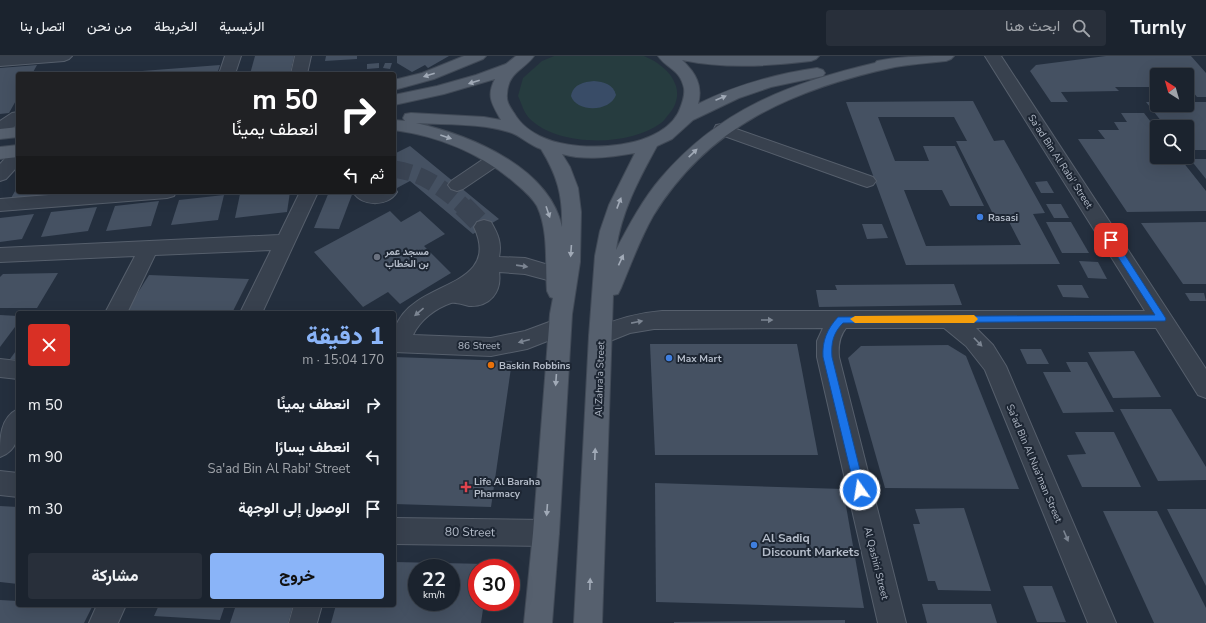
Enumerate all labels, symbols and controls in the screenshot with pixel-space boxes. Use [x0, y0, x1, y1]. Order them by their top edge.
search box [826, 10, 1106, 46]
text: Turnly [1130, 15, 1186, 41]
text: ابحث هنا [1005, 16, 1060, 36]
text: اتصل بنا [20, 17, 65, 36]
text: من نحن [87, 17, 132, 36]
text: الخريطة [154, 17, 197, 36]
text: الرئيسية [219, 17, 264, 36]
icon: search [1070, 17, 1092, 39]
north arrow [1150, 68, 1194, 112]
map controls [1150, 68, 1194, 164]
one-way arrow [423, 72, 435, 78]
one-way arrow [468, 79, 480, 85]
text: 50 m [252, 81, 318, 119]
icon: right [332, 88, 384, 140]
one-way arrow [715, 95, 726, 101]
street label: Sa'ad Bin Al Rabi' Street [1024, 112, 1096, 212]
text: انعطف يمينًا [232, 117, 318, 141]
button: search [1150, 120, 1194, 164]
one-way arrow [440, 134, 452, 140]
one-way arrow [688, 148, 698, 158]
icon: left [340, 164, 362, 186]
text: ثم [370, 164, 384, 184]
one-way arrow [617, 196, 623, 208]
one-way arrow [545, 206, 551, 218]
place label: Rasasi [988, 211, 1018, 225]
marker: Rasasi [975, 212, 985, 222]
pin [1094, 223, 1128, 257]
icon: arrive [1100, 229, 1122, 251]
place label: مسجد عمر بن الخطاب [384, 245, 429, 271]
one-way arrow [567, 245, 574, 257]
marker: مسجد عمر بن الخطاب [372, 252, 382, 262]
one-way arrow [618, 254, 624, 265]
one-way arrow [516, 263, 528, 269]
one-way arrow [413, 308, 424, 317]
one-way arrow [761, 317, 774, 323]
one-way arrow [631, 319, 643, 325]
text: 1 دقيقة [306, 320, 384, 352]
button: close [28, 324, 70, 366]
one-way arrow [973, 337, 983, 347]
one-way arrow [518, 338, 530, 344]
street label: 86 Street [458, 339, 500, 353]
street label: Al Zahra'a Street [592, 340, 608, 417]
text: 170 m · 15:04 [302, 351, 384, 369]
place label: Max Mart [677, 352, 722, 366]
marker: Max Mart [664, 353, 674, 363]
place label: Baskin Robbins [499, 359, 571, 373]
marker: Baskin Robbins [486, 360, 496, 370]
one-way arrow [553, 374, 560, 386]
text: انعطف يمينًا [277, 394, 350, 414]
icon: right [362, 394, 384, 416]
text: 50 m [28, 395, 63, 415]
street label: Sa'ad Bin Al Nua'man Street [1003, 402, 1066, 525]
text: انعطف يسارًا [275, 437, 350, 457]
icon: left [362, 446, 384, 468]
text: 90 m [28, 447, 63, 467]
one-way arrow [592, 448, 599, 460]
text: Sa'ad Bin Al Rabi' Street [207, 460, 350, 478]
position arrow [839, 469, 881, 511]
place label: Life Al Baraha Pharmacy [474, 475, 540, 501]
marker: Life Al Baraha Pharmacy [461, 482, 471, 492]
text: الوصول إلى الوجهة [238, 498, 350, 518]
icon: arrive [362, 498, 384, 520]
text: 30 m [28, 499, 63, 519]
one-way arrow [544, 504, 551, 516]
street label: 80 Street [445, 524, 496, 540]
street label: Al Qashiri Street [860, 525, 892, 601]
place label: Al Sadiq Discount Markets [762, 530, 859, 560]
one-way arrow [1063, 531, 1069, 542]
marker: Al Sadiq Discount Markets [749, 540, 759, 550]
button: مشاركة [28, 553, 202, 599]
button: خروج [210, 553, 384, 599]
speed limit sign: 30 [468, 559, 520, 611]
text: 22 [422, 566, 446, 593]
one-way arrow [587, 577, 593, 590]
text: km/h [423, 588, 445, 602]

